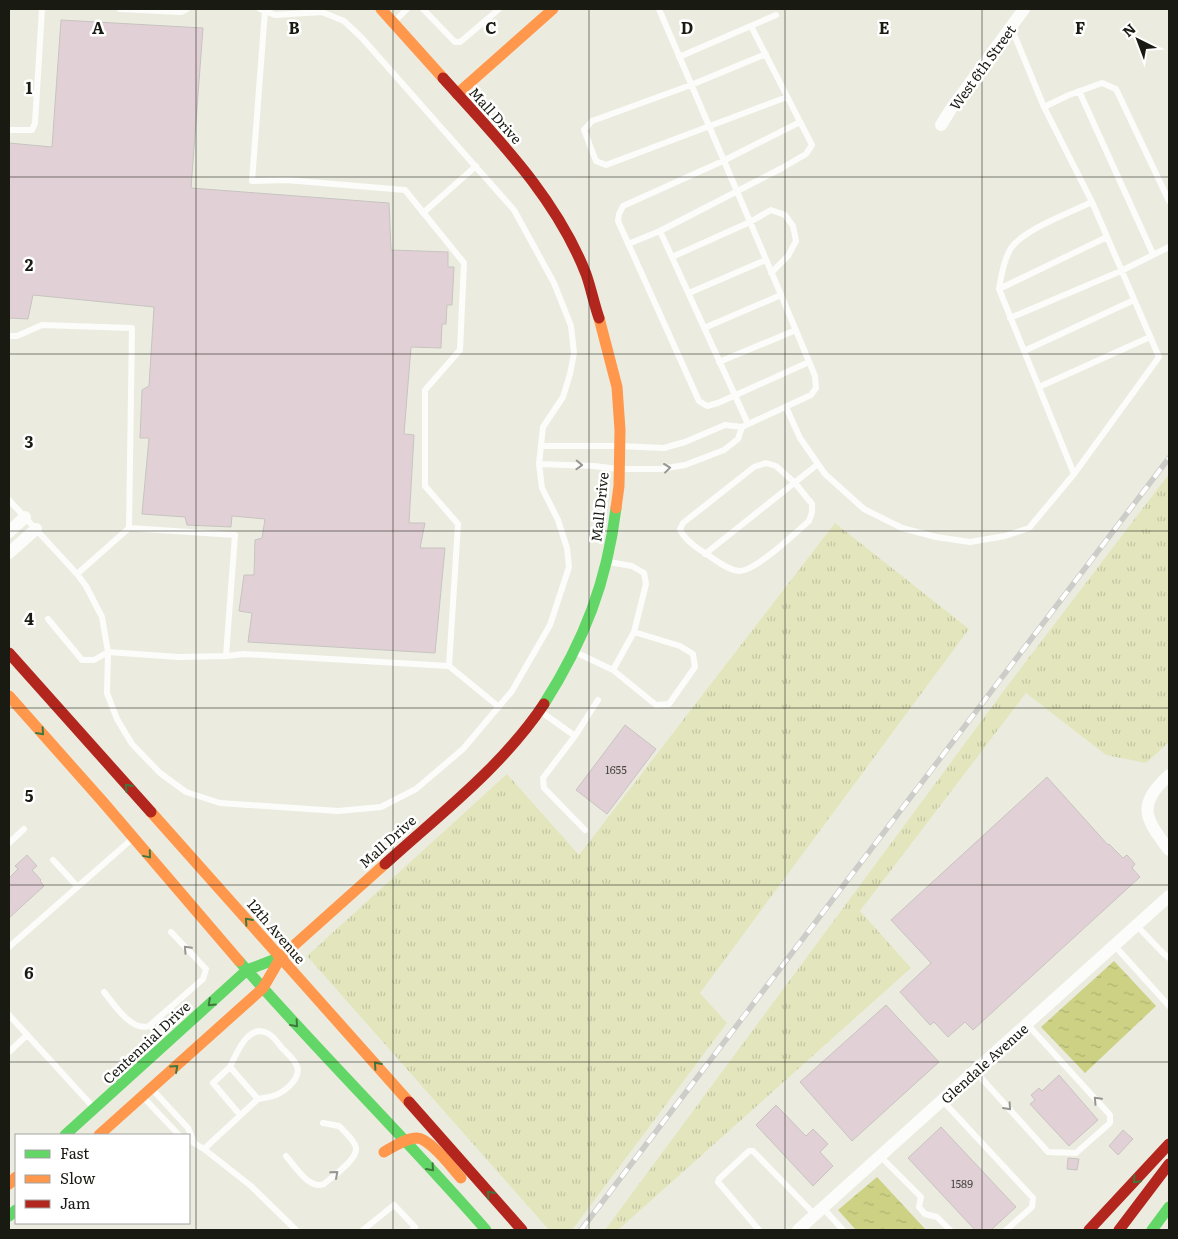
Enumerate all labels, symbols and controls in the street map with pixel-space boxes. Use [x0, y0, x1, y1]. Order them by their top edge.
text: A [92, 15, 104, 39]
text: B [288, 15, 300, 39]
text: C [485, 15, 497, 39]
text: D [681, 15, 693, 39]
text: E [879, 15, 890, 39]
text: F [1075, 15, 1085, 39]
north arrow [1113, 15, 1163, 65]
text: N [1118, 18, 1140, 41]
street label: West 6th Street [944, 20, 1020, 114]
text: 1 [26, 75, 33, 99]
street label: Mall Drive [465, 82, 527, 148]
text: 2 [25, 252, 34, 276]
text: 3 [25, 429, 34, 453]
one-way arrow [575, 460, 583, 471]
one-way arrow [663, 463, 671, 473]
street label: Mall Drive [585, 471, 613, 543]
text: 4 [24, 606, 34, 630]
one-way arrow [35, 727, 44, 736]
house number: 1655 [605, 761, 627, 777]
text: 5 [25, 783, 34, 807]
one-way arrow [125, 783, 134, 792]
street label: Mall Drive [354, 810, 420, 872]
one-way arrow [143, 849, 152, 858]
street label: 12th Avenue [243, 894, 311, 968]
one-way arrow [245, 917, 254, 926]
one-way arrow [184, 946, 193, 955]
text: 6 [24, 960, 34, 984]
street label: Centennial Drive [98, 996, 194, 1088]
one-way arrow [208, 997, 217, 1006]
street label: Glendale Avenue [936, 1018, 1032, 1108]
one-way arrow [290, 1019, 299, 1028]
one-way arrow [374, 1062, 383, 1071]
one-way arrow [169, 1064, 178, 1073]
one-way arrow [1094, 1097, 1103, 1106]
one-way arrow [1002, 1101, 1010, 1110]
legend [15, 1134, 190, 1224]
text: Fast [60, 1141, 89, 1164]
one-way arrow [425, 1162, 434, 1171]
text: Slow [60, 1166, 95, 1189]
one-way arrow [330, 1171, 339, 1180]
one-way arrow [1133, 1174, 1142, 1183]
house number: 1589 [951, 1175, 973, 1191]
one-way arrow [487, 1190, 496, 1199]
text: Jam [60, 1191, 91, 1214]

